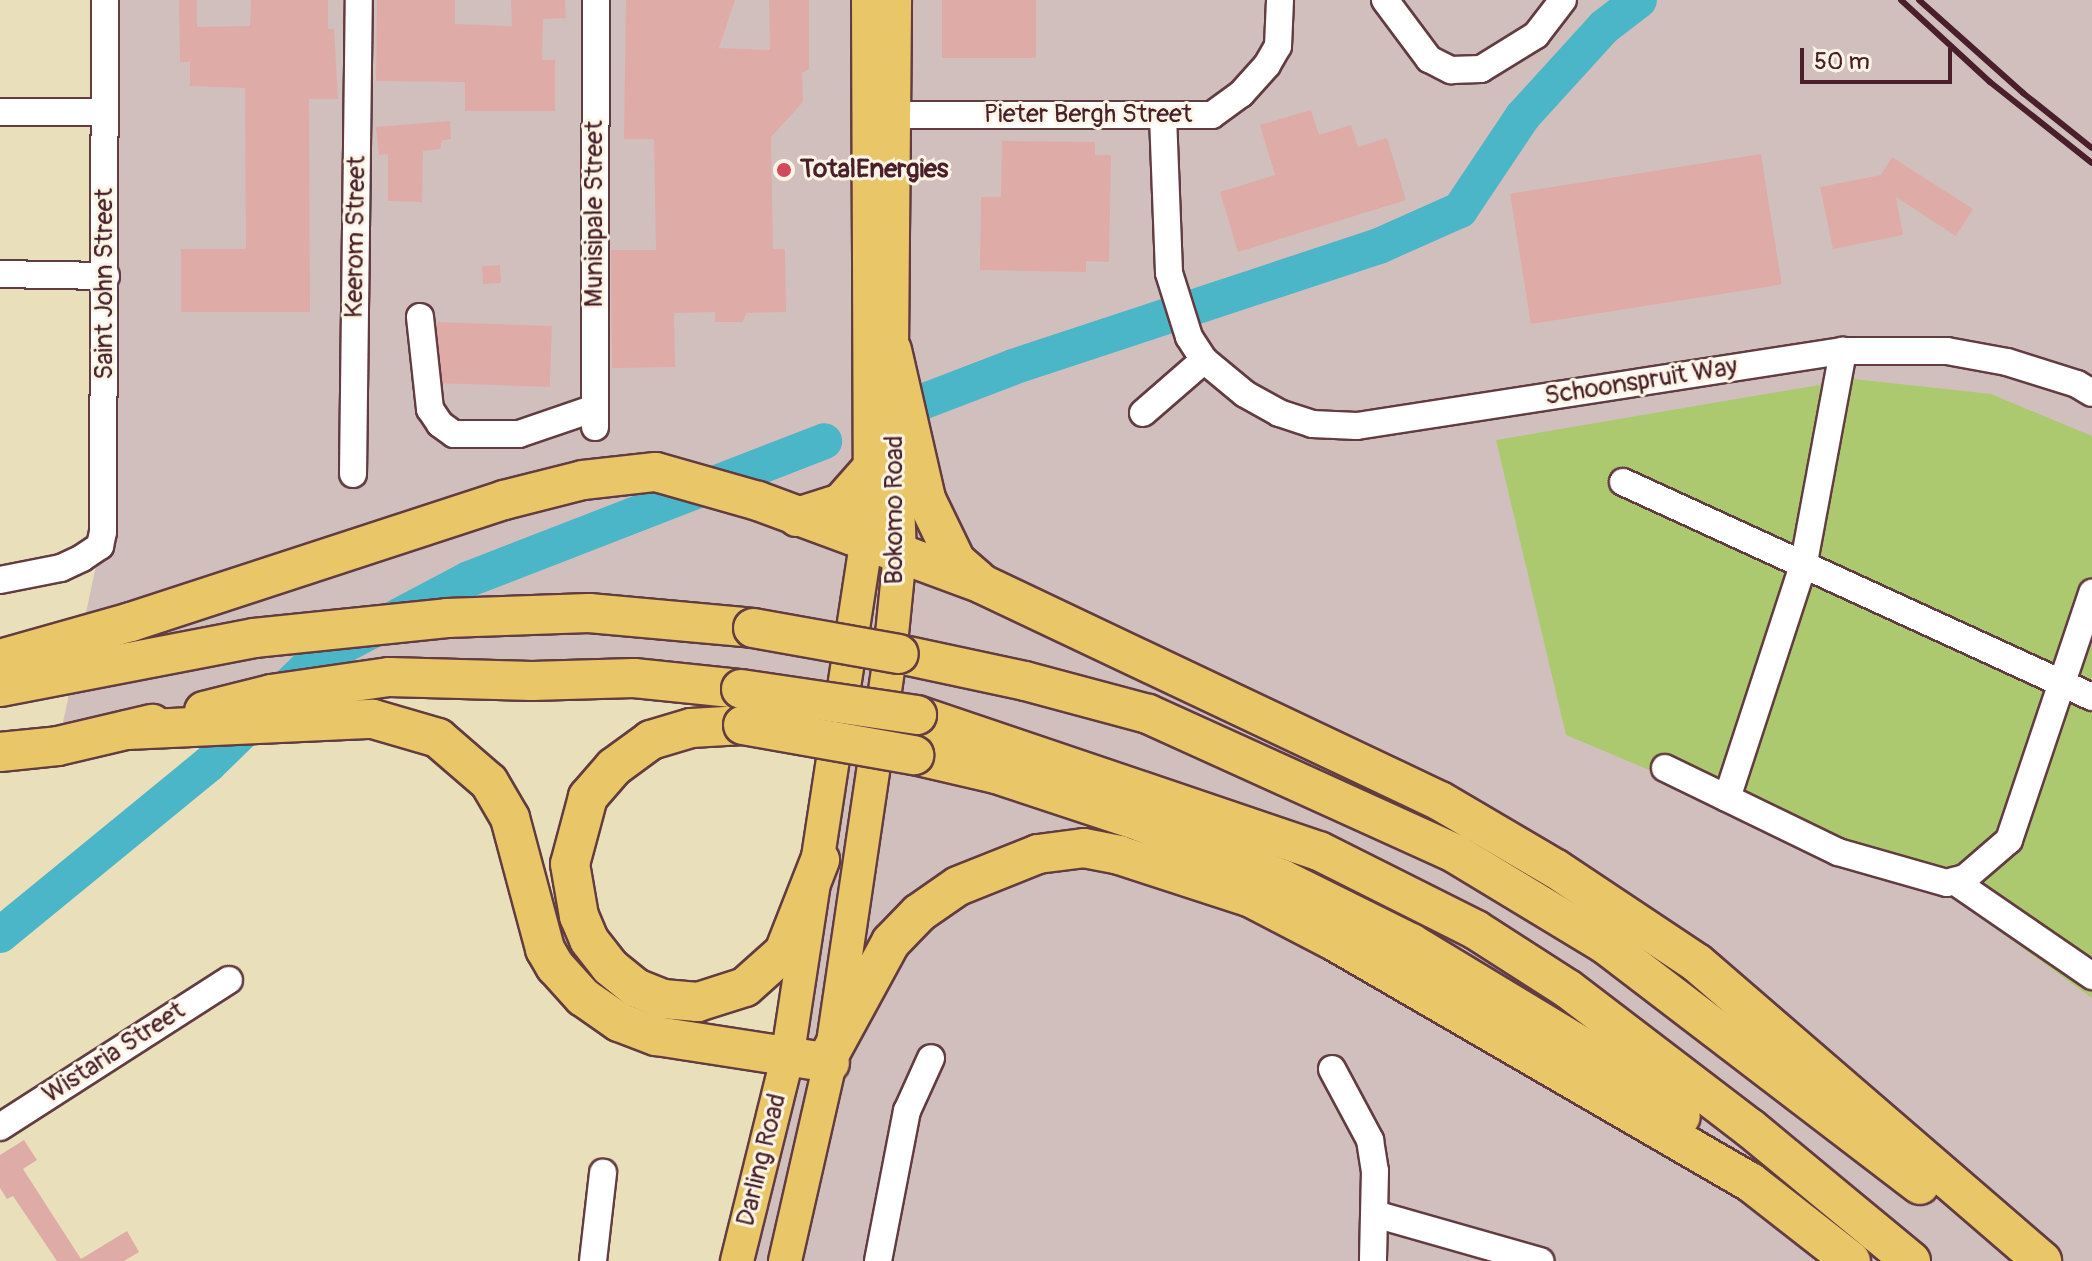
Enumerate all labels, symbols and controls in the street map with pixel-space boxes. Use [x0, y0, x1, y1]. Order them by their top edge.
scale bar [1804, 32, 1956, 82]
text: 50 m [1814, 47, 1870, 76]
street label: Pieter Bergh Street [984, 99, 1192, 131]
street label: Munisipale Street [579, 121, 611, 307]
place label: TotalEnergies [800, 154, 948, 186]
street label: Keerom Street [339, 155, 373, 319]
marker: TotalEnergies [775, 161, 793, 179]
street label: Saint John Street [89, 188, 121, 380]
street label: Schoonspruit Way [1542, 351, 1740, 413]
street label: Bokomo Road [879, 435, 911, 585]
street label: Wistaria Street [37, 995, 191, 1111]
street label: Darling Road [730, 1090, 794, 1230]

